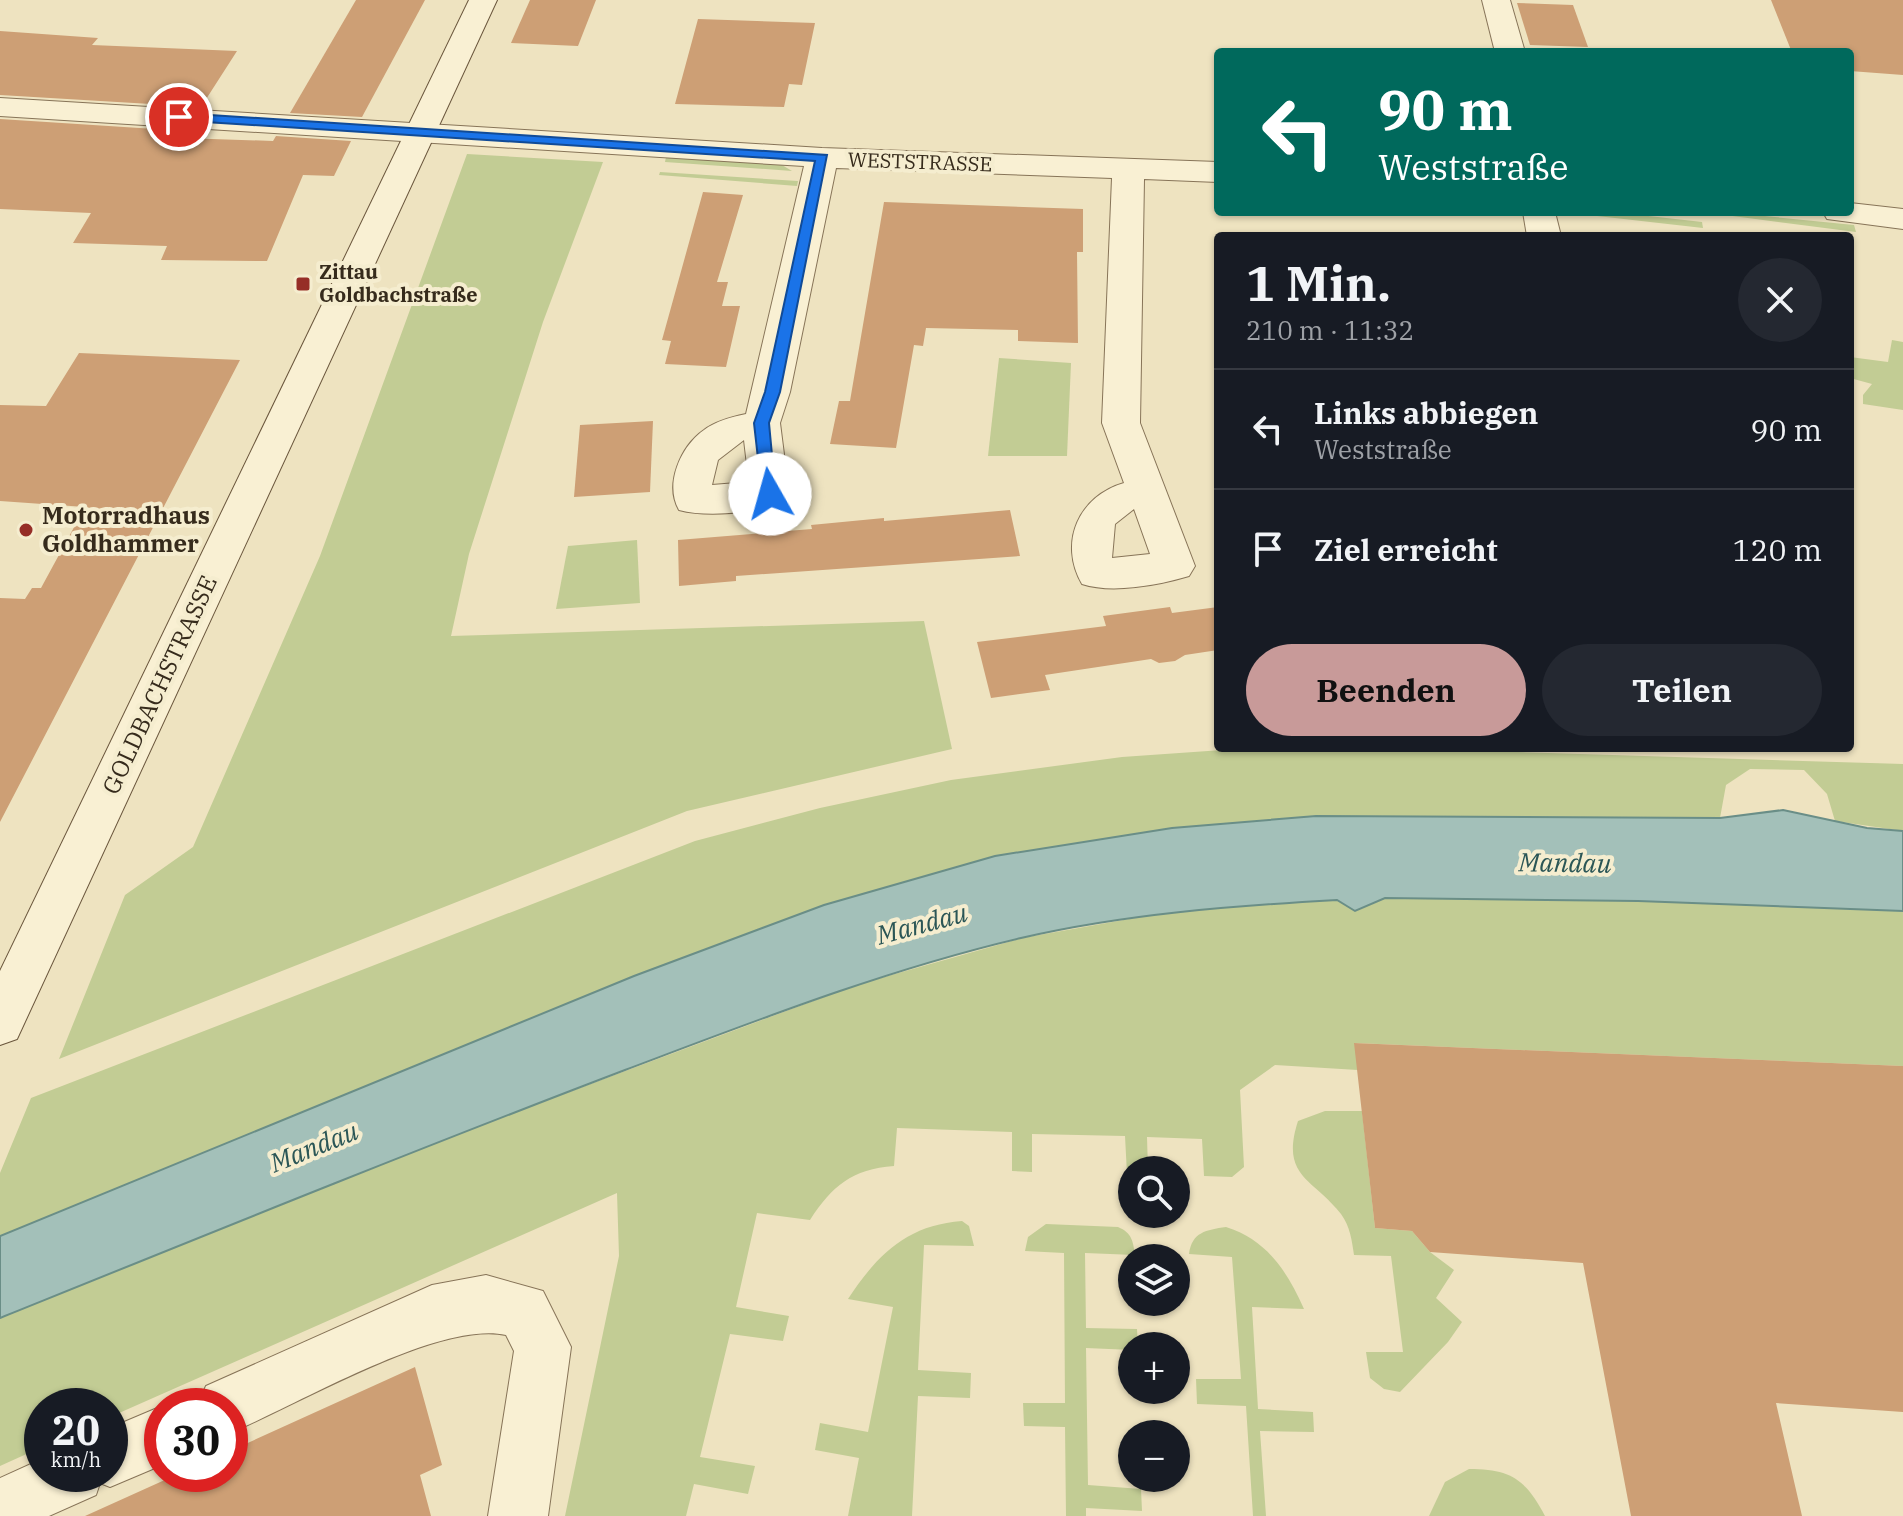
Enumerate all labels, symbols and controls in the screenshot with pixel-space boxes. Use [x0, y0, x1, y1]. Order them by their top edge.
text: 90 m [1378, 73, 1513, 145]
icon: left [1246, 80, 1350, 184]
pin [145, 83, 213, 151]
icon: arrive [157, 95, 201, 139]
text: Weststraße [1378, 143, 1569, 190]
street label: WESTSTRASSE [847, 145, 993, 178]
text: 1 Min. [1246, 252, 1391, 314]
place label: Zittau Goldbachstraße [319, 258, 477, 308]
button: close [1738, 258, 1822, 342]
marker: Zittau Goldbachstraße [294, 275, 312, 293]
text: 210 m · 11:32 [1246, 313, 1414, 347]
text: Links abbiegen [1314, 393, 1538, 432]
icon: left [1246, 407, 1290, 451]
text: 90 m [1750, 410, 1822, 449]
text: Weststraße [1314, 432, 1452, 466]
position arrow [728, 452, 812, 536]
place label: Motorradhaus Goldhammer [42, 499, 210, 559]
marker: Motorradhaus Goldhammer [17, 521, 35, 539]
icon: arrive [1246, 527, 1290, 571]
text: Ziel erreicht [1314, 530, 1498, 569]
text: 120 m [1732, 530, 1822, 569]
street label: GOLDBACHSTRASSE [94, 570, 224, 799]
button: Beenden [1246, 644, 1526, 736]
button: Teilen [1542, 644, 1822, 736]
water label: Mandau [1517, 844, 1612, 880]
water label: Mandau [872, 895, 971, 952]
water label: Mandau [263, 1113, 363, 1180]
map controls [1118, 1156, 1190, 1492]
button: search [1118, 1156, 1190, 1228]
button: layers [1118, 1244, 1190, 1316]
button: + [1118, 1332, 1190, 1404]
speed limit sign: 30 [144, 1388, 248, 1492]
text: 20 [52, 1404, 100, 1456]
button: − [1118, 1420, 1190, 1492]
text: km/h [51, 1446, 101, 1473]

